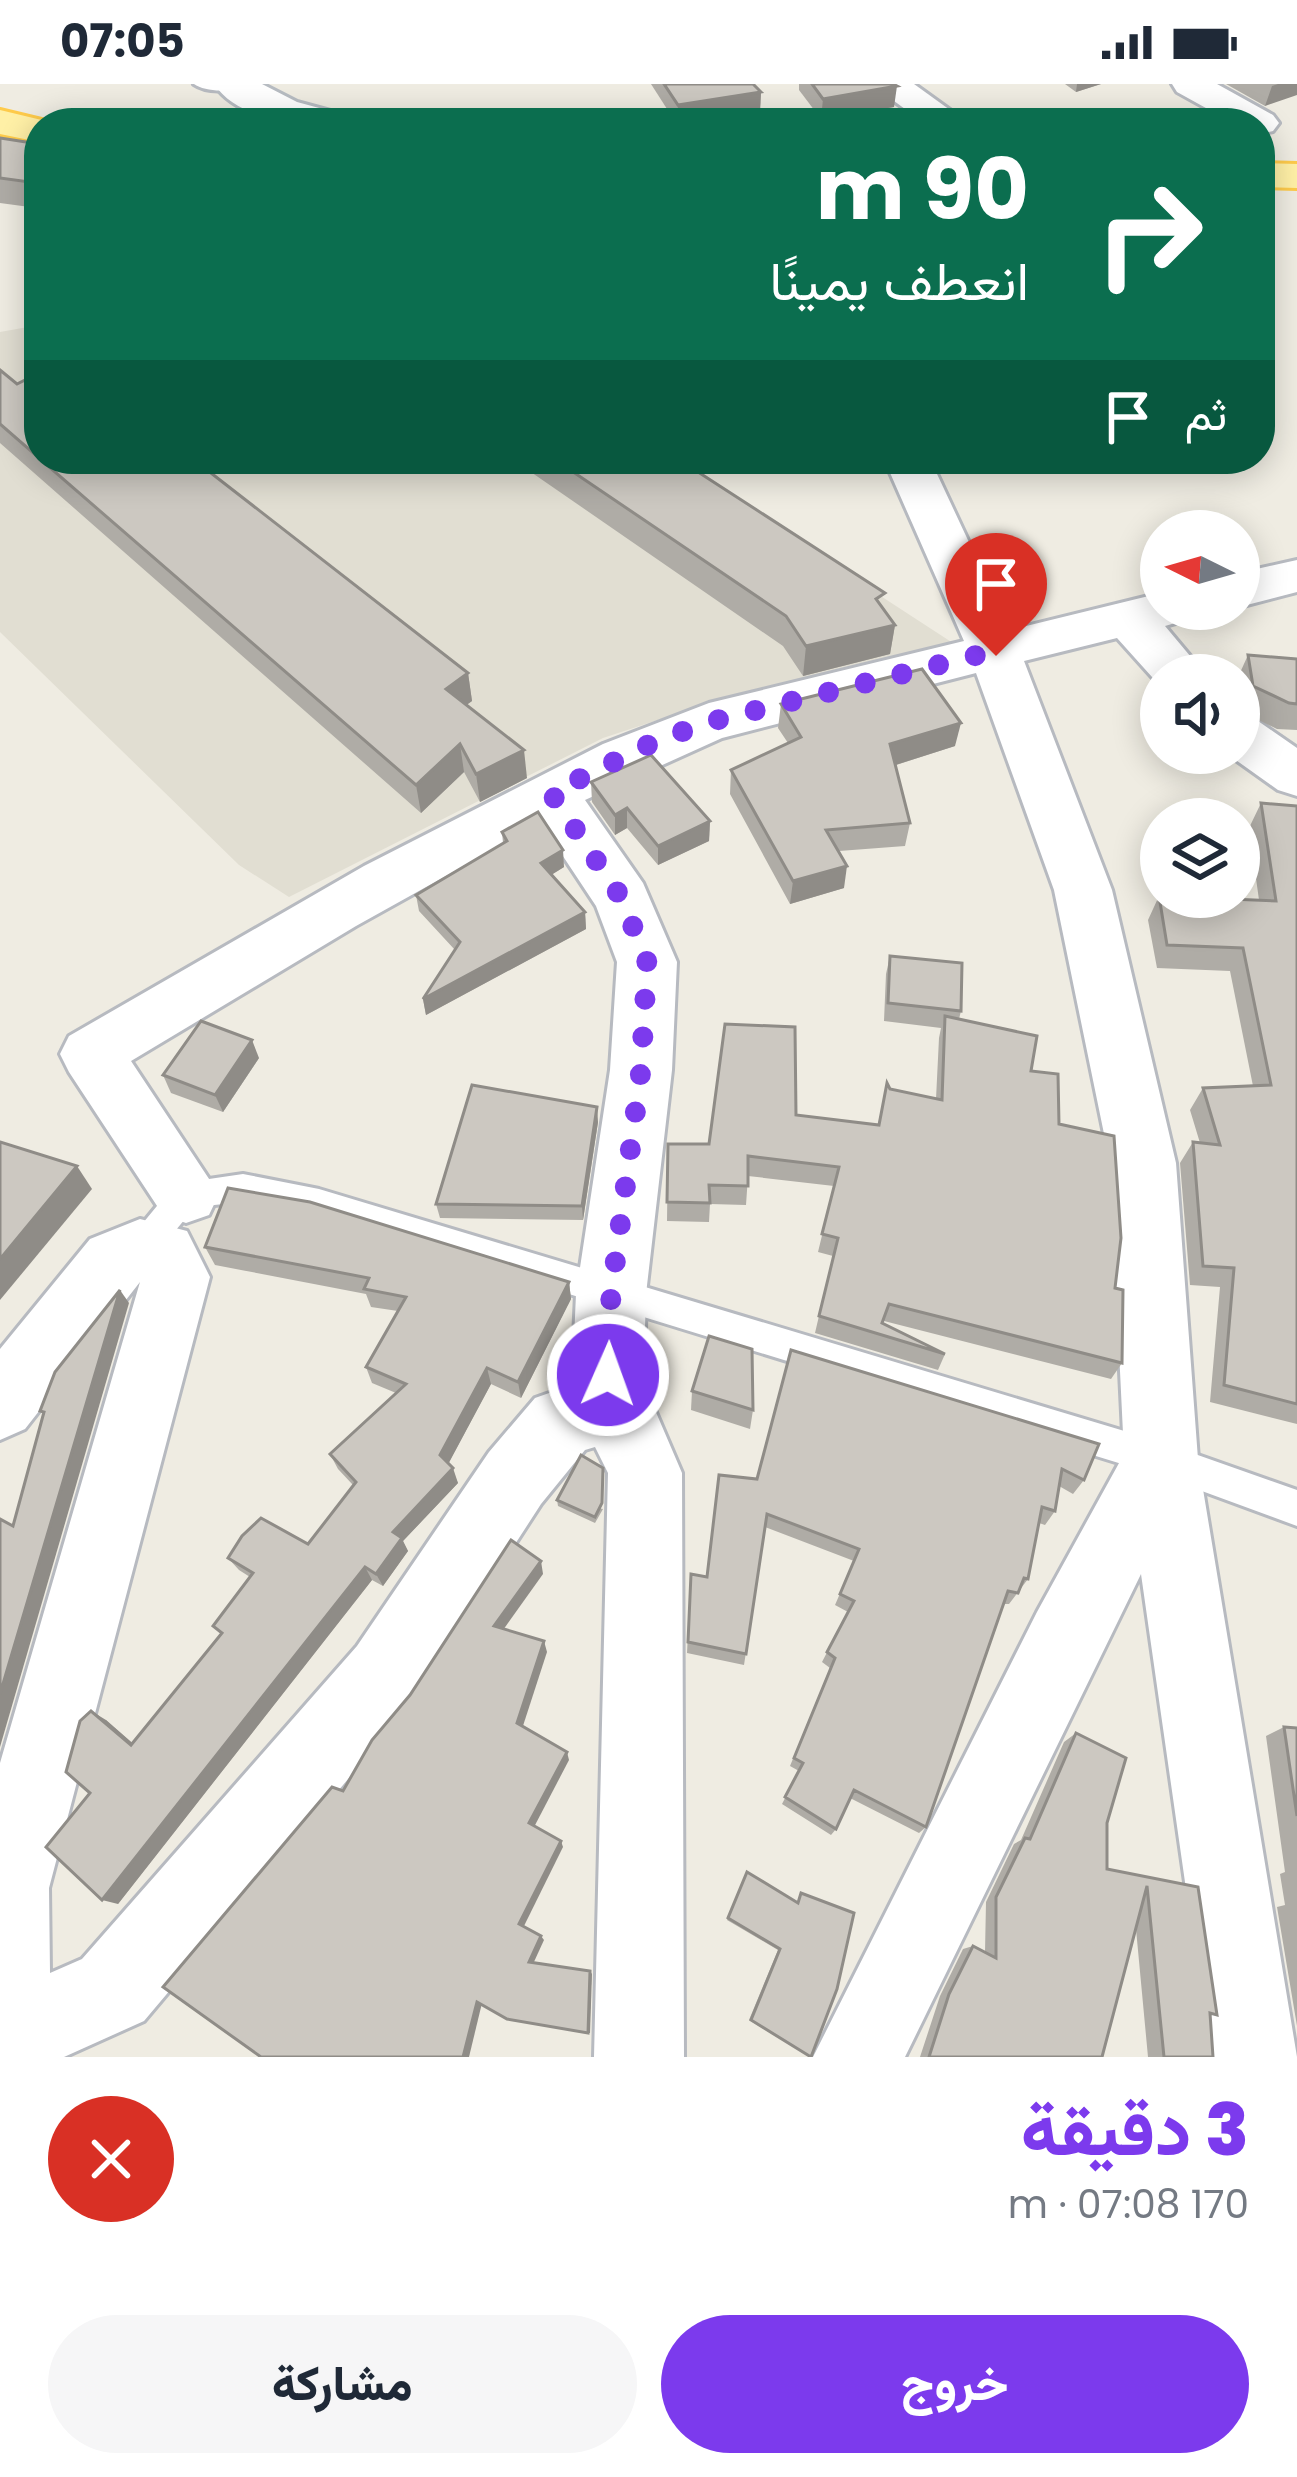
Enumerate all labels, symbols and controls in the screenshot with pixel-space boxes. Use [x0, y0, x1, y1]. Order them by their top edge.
text: 07:05 [60, 10, 185, 73]
text: 90 m [816, 131, 1029, 248]
icon: right [1071, 156, 1227, 312]
text: انعطف يمينًا [769, 243, 1029, 319]
text: ثم [1185, 383, 1227, 446]
icon: arrive [1095, 384, 1161, 450]
north arrow [1140, 510, 1260, 630]
map controls [1140, 510, 1260, 918]
pin [945, 533, 1047, 656]
icon: arrive [963, 551, 1029, 617]
button: sound [1140, 654, 1260, 774]
button: layers [1140, 798, 1260, 918]
position arrow [545, 1312, 671, 1438]
text: 3 دقيقة [1021, 2079, 1249, 2180]
button: close [48, 2096, 174, 2222]
text: 170 m · 07:08 [1008, 2177, 1249, 2232]
button: مشاركة [48, 2315, 637, 2453]
button: خروج [661, 2315, 1249, 2453]

